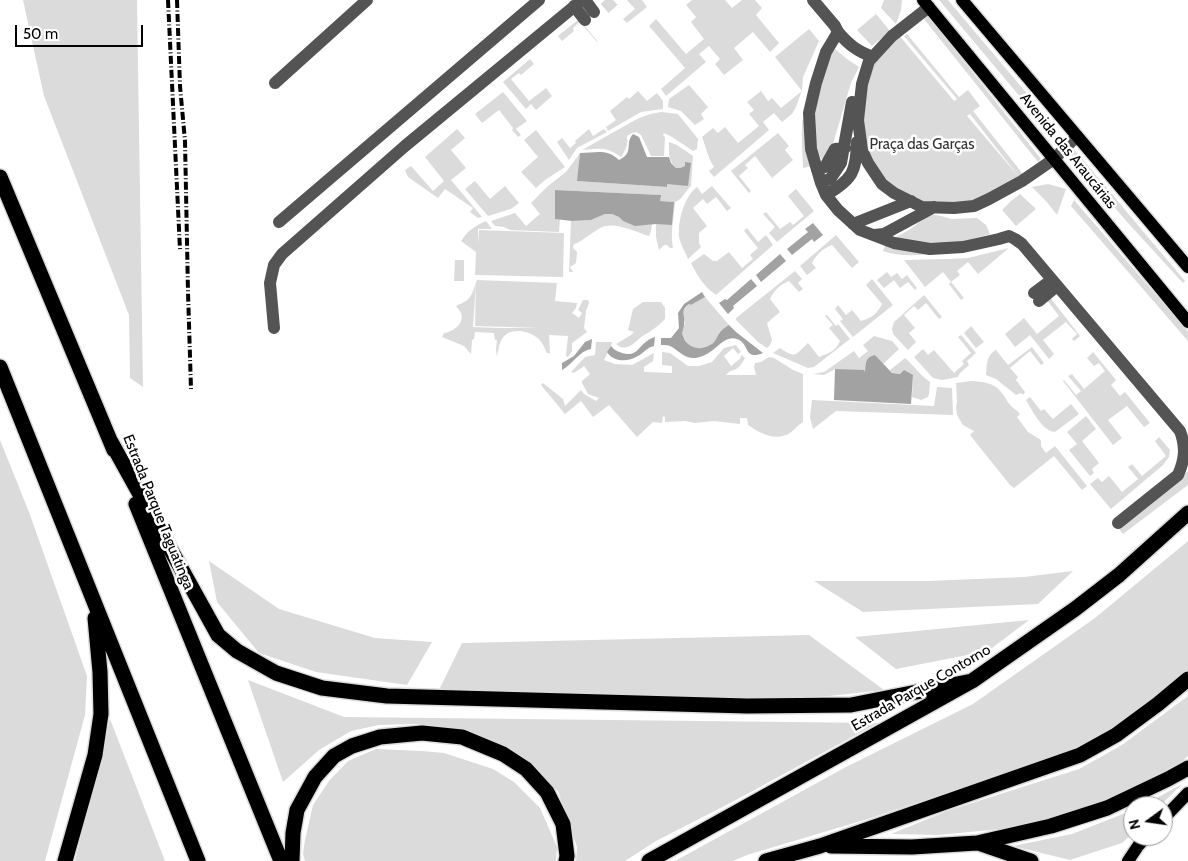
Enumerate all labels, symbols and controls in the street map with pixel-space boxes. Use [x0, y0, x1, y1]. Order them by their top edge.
scale bar [18, 15, 145, 47]
text: 50 m [23, 25, 58, 43]
street label: Avenida das Araucárias [1016, 90, 1120, 212]
park label: Praça das Garças [870, 136, 974, 154]
street label: Estrada Parque Taguatinga [119, 432, 197, 592]
street label: Estrada Parque Contorno [848, 641, 994, 735]
north arrow [1123, 796, 1173, 846]
text: N [1124, 817, 1144, 831]

